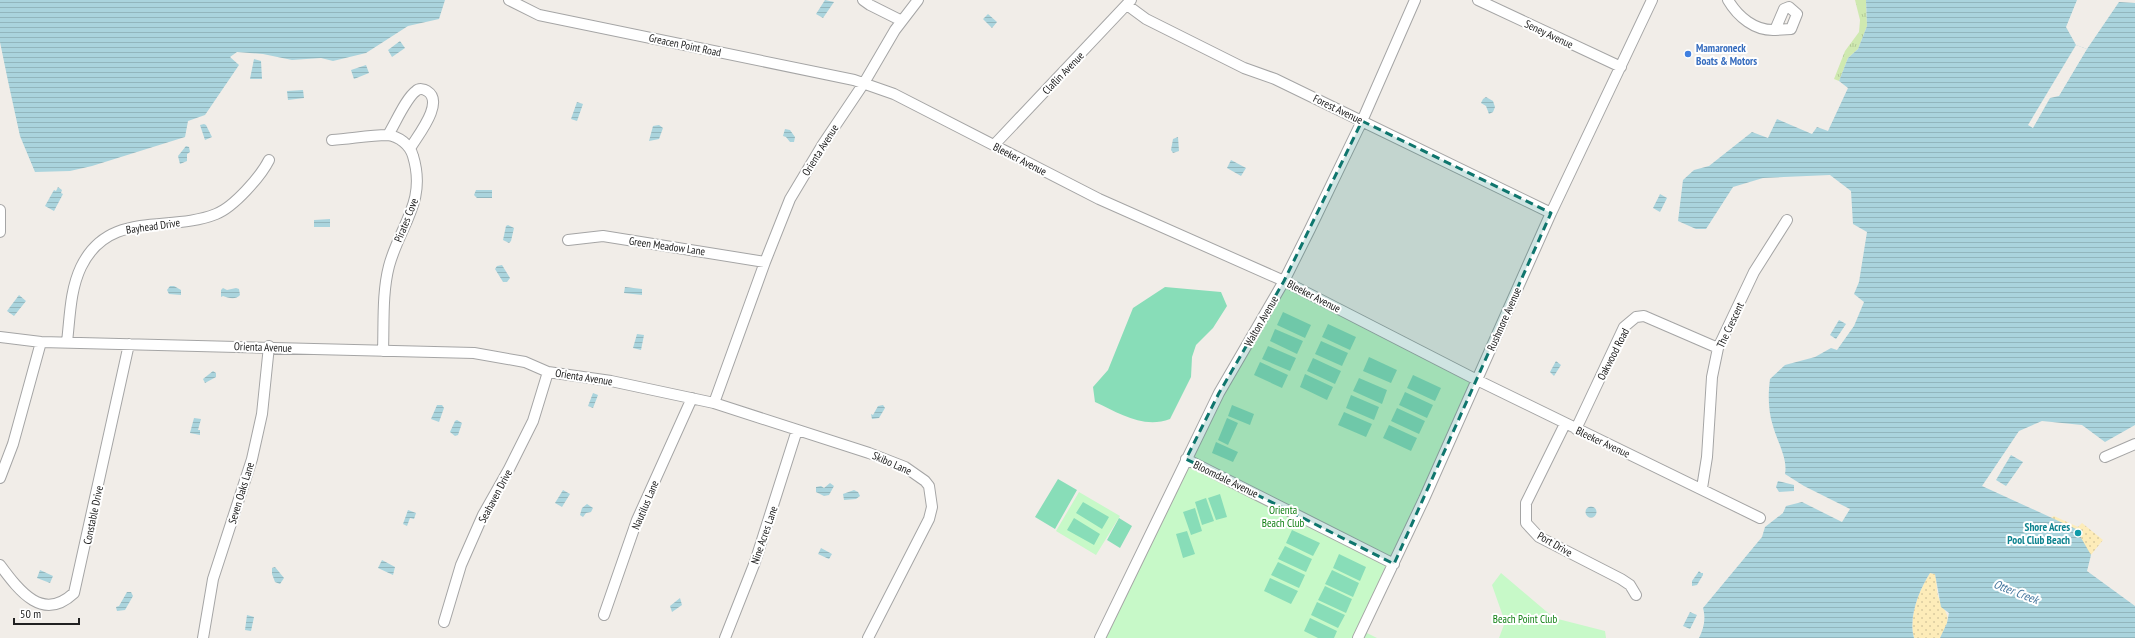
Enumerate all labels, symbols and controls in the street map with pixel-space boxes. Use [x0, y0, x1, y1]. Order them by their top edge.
street label: Seney Avenue [1522, 17, 1576, 52]
street label: Greacen Point Road [648, 31, 723, 60]
place label: Mamaroneck Boats & Motors [1696, 41, 1757, 68]
street label: Claflin Avenue [1039, 48, 1087, 97]
marker: Mamaroneck Boats & Motors [1683, 49, 1693, 59]
street label: Forest Avenue [1311, 91, 1365, 127]
street label: Orienta Avenue [799, 121, 842, 178]
street label: Bleeker Avenue [991, 140, 1050, 179]
street label: Pirates Cove [391, 195, 421, 244]
street label: Bayhead Drive [125, 215, 181, 237]
street label: Green Meadow Lane [628, 234, 706, 258]
street label: Bleeker Avenue [1285, 277, 1344, 316]
street label: Rushmore Avenue [1484, 285, 1524, 353]
street label: Walton Avenue [1241, 293, 1281, 349]
street label: The Crescent [1713, 300, 1747, 350]
street label: Oakwood Road [1594, 325, 1632, 382]
street label: Orienta Avenue [234, 339, 293, 355]
street label: Orienta Avenue [554, 366, 614, 389]
street label: Bleeker Avenue [1574, 423, 1633, 461]
street label: Skibo Lane [870, 448, 914, 478]
street label: Bloomdale Avenue [1191, 457, 1261, 501]
street label: Seven Oaks Lane [225, 460, 257, 526]
street label: Seahaven Drive [475, 466, 515, 525]
street label: Nautilus Lane [628, 478, 662, 532]
street label: Constable Drive [80, 484, 106, 546]
park label: Orienta Beach Club [1262, 503, 1304, 530]
street label: Nine Acres Lane [748, 504, 781, 566]
place label: Shore Acres Pool Club Beach [2007, 520, 2070, 547]
street label: Port Drive [1535, 528, 1575, 560]
marker: Shore Acres Pool Club Beach [2073, 528, 2083, 538]
water label: Otter Creek [1992, 576, 2042, 607]
scale bar [14, 600, 79, 626]
text: 50 m [20, 606, 41, 621]
park label: Beach Point Club [1493, 612, 1557, 626]

